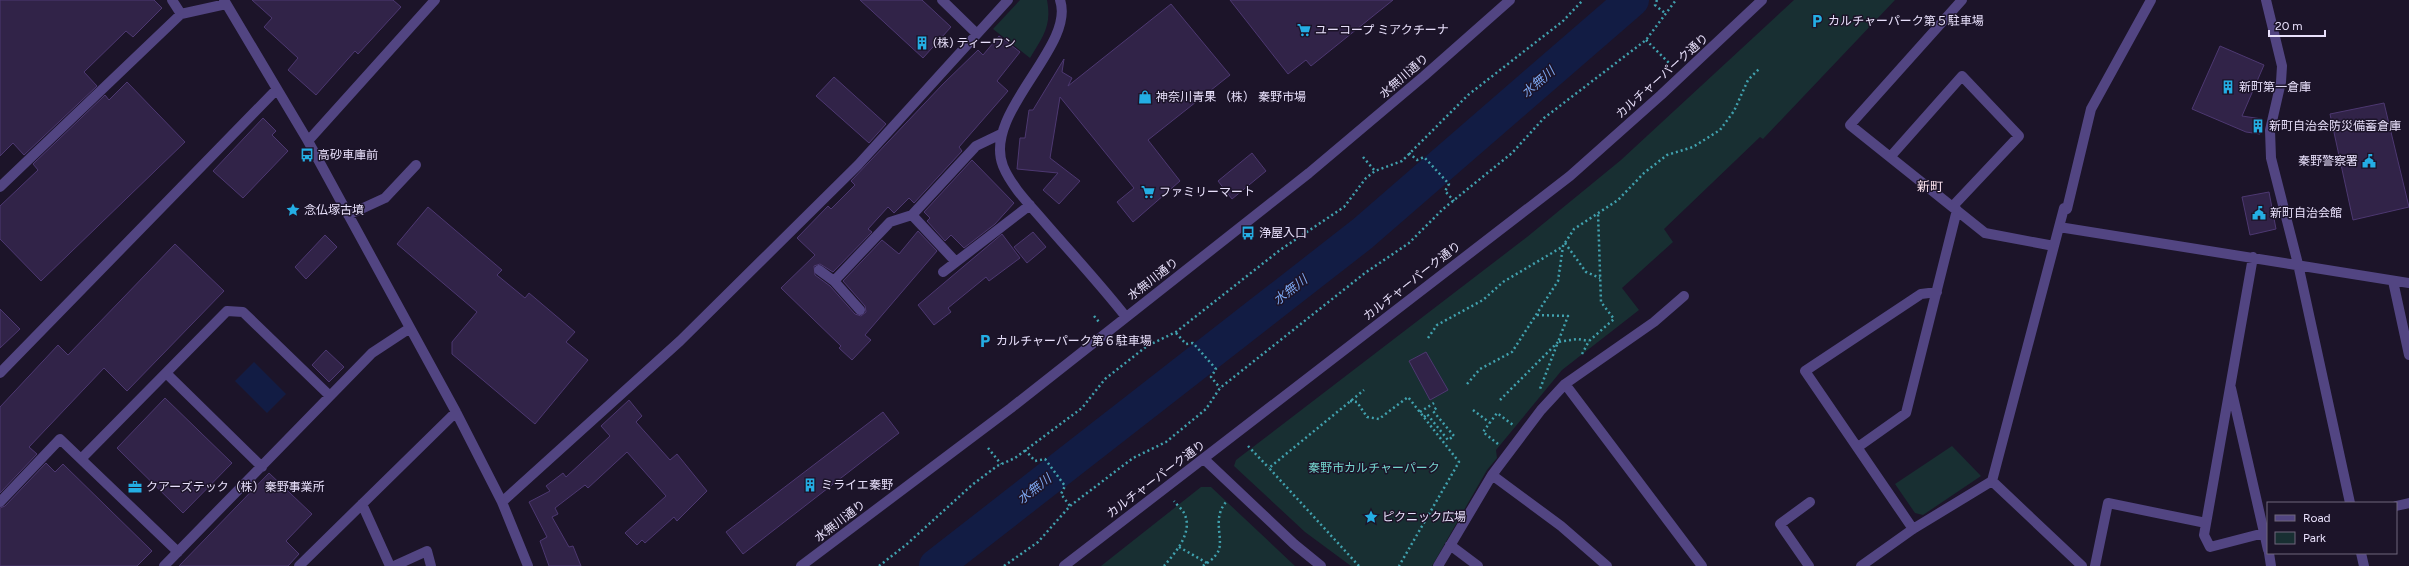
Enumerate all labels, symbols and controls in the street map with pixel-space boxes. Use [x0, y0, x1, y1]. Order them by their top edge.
scale bar [2269, 12, 2325, 38]
parking icon: カルチャーパーク第５駐車場 [1809, 13, 1825, 29]
place label: カルチャーパーク第５駐車場 [1828, 14, 1984, 28]
text: 20 m [2275, 19, 2303, 33]
supermarket icon: ユーコープ ミアクチーナ [1296, 22, 1312, 38]
place label: ユーコープ ミアクチーナ [1315, 23, 1449, 37]
street label: カルチャーパーク通り [1613, 31, 1711, 121]
building icon: (株) ティーワン [914, 35, 930, 51]
place label: (株) ティーワン [933, 36, 1016, 50]
street label: 水無川通り [1377, 51, 1431, 101]
water label: 水無川 [1518, 62, 1559, 100]
building icon: 新町第一倉庫 [2220, 79, 2236, 95]
place label: 新町第一倉庫 [2239, 80, 2311, 94]
shop icon: 神奈川青果 （株） 秦野市場 [1137, 89, 1153, 105]
place label: 神奈川青果 （株） 秦野市場 [1156, 90, 1306, 104]
building icon: 新町自治会防災備蓄倉庫 [2250, 118, 2266, 134]
place label: 新町自治会防災備蓄倉庫 [2269, 119, 2401, 133]
bus stop icon: 高砂車庫前 [299, 147, 315, 163]
place label: 高砂車庫前 [318, 148, 378, 162]
public building icon: 秦野警察署 [2361, 153, 2377, 169]
place label: 秦野警察署 [2298, 154, 2358, 168]
district label: 新町 [1917, 179, 1943, 194]
supermarket icon: ファミリーマート [1140, 184, 1156, 200]
place label: ファミリーマート [1159, 185, 1255, 199]
place icon: 念仏塚古墳 [285, 202, 301, 218]
place label: 念仏塚古墳 [304, 203, 364, 217]
public building icon: 新町自治会館 [2251, 205, 2267, 221]
place label: 新町自治会館 [2270, 206, 2342, 220]
bus stop icon: 浄屋入口 [1240, 225, 1256, 241]
place label: 浄屋入口 [1259, 226, 1307, 240]
street label: カルチャーパーク通り [1361, 239, 1463, 323]
street label: 水無川通り [1125, 255, 1181, 303]
water label: 水無川 [1270, 271, 1312, 308]
parking icon: カルチャーパーク第６駐車場 [977, 333, 993, 349]
place label: カルチャーパーク第６駐車場 [996, 334, 1152, 348]
street label: カルチャーパーク通り [1104, 437, 1208, 521]
park label: 秦野市カルチャーパーク [1308, 461, 1440, 475]
water label: 水無川 [1014, 470, 1056, 507]
building icon: ミライエ秦野 [802, 477, 818, 493]
place label: ミライエ秦野 [821, 478, 893, 492]
office icon: クアーズテック（株）秦野事業所 [127, 479, 143, 495]
place label: クアーズテック（株）秦野事業所 [146, 480, 325, 494]
street label: 水無川通り [812, 497, 868, 545]
legend [2267, 502, 2397, 554]
place icon: ピクニック広場 [1363, 509, 1379, 525]
place label: ピクニック広場 [1382, 510, 1466, 524]
text: Road [2303, 511, 2331, 525]
text: Park [2303, 531, 2326, 545]

